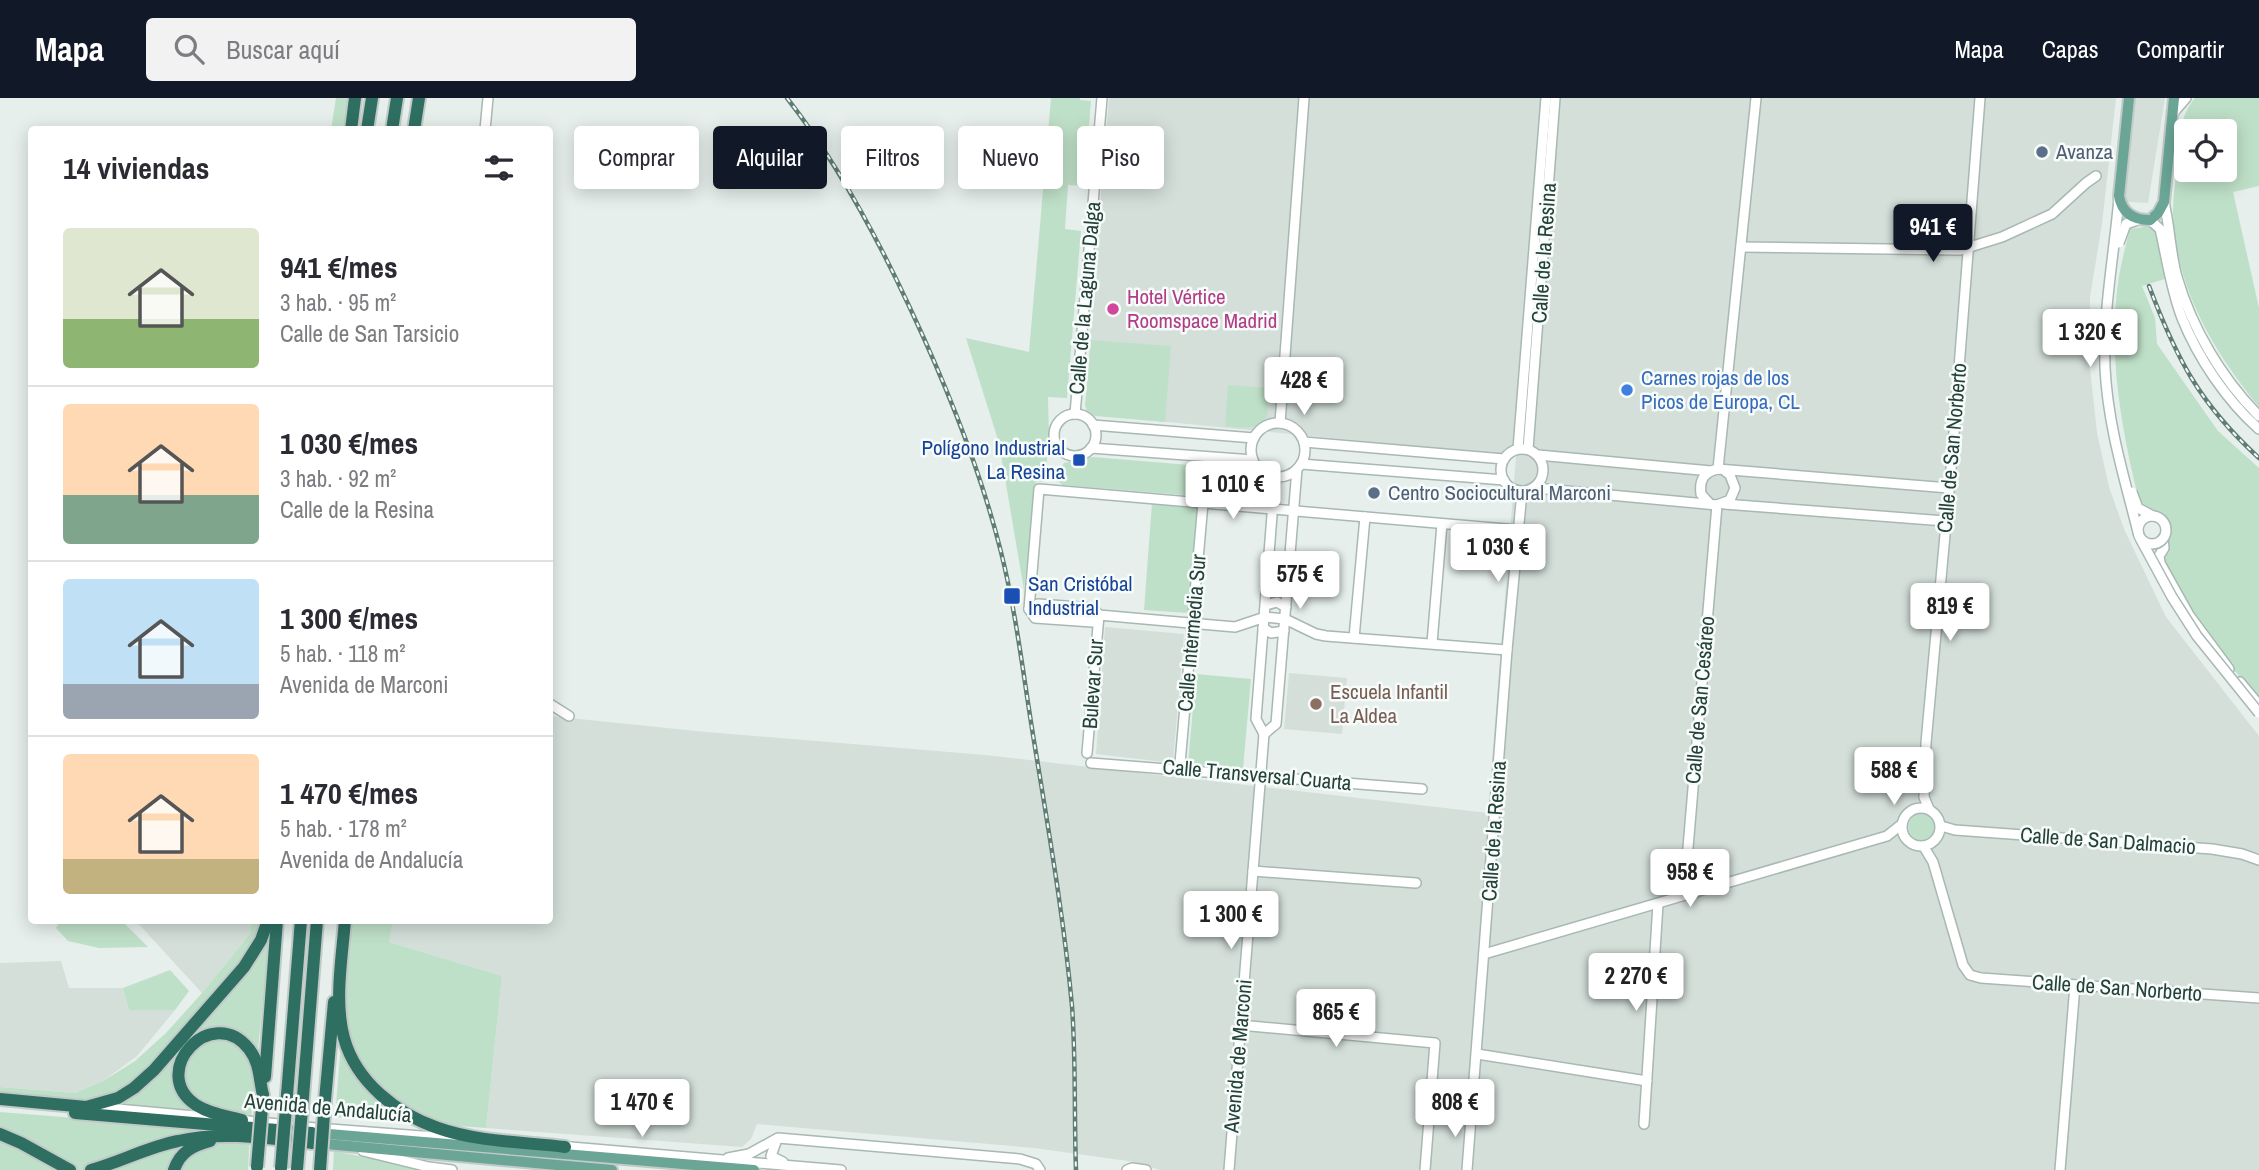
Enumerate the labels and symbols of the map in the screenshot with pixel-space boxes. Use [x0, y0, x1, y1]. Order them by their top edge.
place label: Avanza [2055, 137, 2114, 166]
marker: Avanza [2034, 144, 2050, 160]
street label: Calle de la Resina [1524, 181, 1563, 324]
street label: Calle de la Laguna Dalga [1062, 200, 1107, 396]
pin: 941 € [1884, 204, 1982, 264]
place label: Hotel Vértice Roomspace Madrid [1127, 282, 1277, 335]
marker: Hotel Vértice Roomspace Madrid [1105, 301, 1121, 317]
pin: 1 320 € [2025, 310, 2155, 369]
pin: 428 € [1255, 358, 1353, 417]
street label: Calle de San Norberto [1930, 362, 1973, 534]
place label: Carnes rojas de los Picos de Europa, CL [1641, 363, 1800, 416]
marker: Carnes rojas de los Picos de Europa, CL [1619, 382, 1635, 398]
place label: Polígono Industrial La Resina [921, 433, 1065, 486]
marker: Polígono Industrial La Resina [1071, 452, 1087, 468]
pin: 1 010 € [1168, 462, 1298, 521]
place label: Centro Sociocultural Marconi [1388, 478, 1611, 507]
marker: Centro Sociocultural Marconi [1366, 485, 1382, 501]
pin: 1 030 € [1433, 524, 1563, 584]
pin: 575 € [1251, 552, 1349, 611]
street label: Calle Intermedia Sur [1170, 553, 1213, 713]
place label: San Cristóbal Industrial [1028, 569, 1132, 622]
pin: 819 € [1901, 584, 1999, 643]
marker: San Cristóbal Industrial [1002, 586, 1022, 606]
street label: Calle de San Cesáreo [1678, 615, 1721, 785]
street label: Bulevar Sur [1075, 638, 1110, 730]
place label: Escuela Infantil La Aldea [1330, 677, 1448, 730]
marker: Escuela Infantil La Aldea [1308, 696, 1324, 712]
pin: 588 € [1845, 748, 1943, 807]
street label: Calle Transversal Cuarta [1161, 752, 1353, 797]
street label: Calle de la Resina [1474, 759, 1513, 902]
street label: Calle de San Dalmacio [2019, 820, 2197, 861]
pin: 958 € [1641, 850, 1739, 909]
pin: 1 300 € [1166, 892, 1296, 951]
pin: 2 270 € [1571, 954, 1701, 1013]
street label: Calle de San Norberto [2031, 967, 2203, 1008]
street label: Avenida de Marconi [1216, 978, 1259, 1135]
pin: 865 € [1287, 990, 1385, 1049]
pin: 1 470 € [577, 1080, 707, 1139]
pin: 808 € [1406, 1080, 1504, 1139]
street label: Avenida de Andalucía [242, 1086, 413, 1129]

